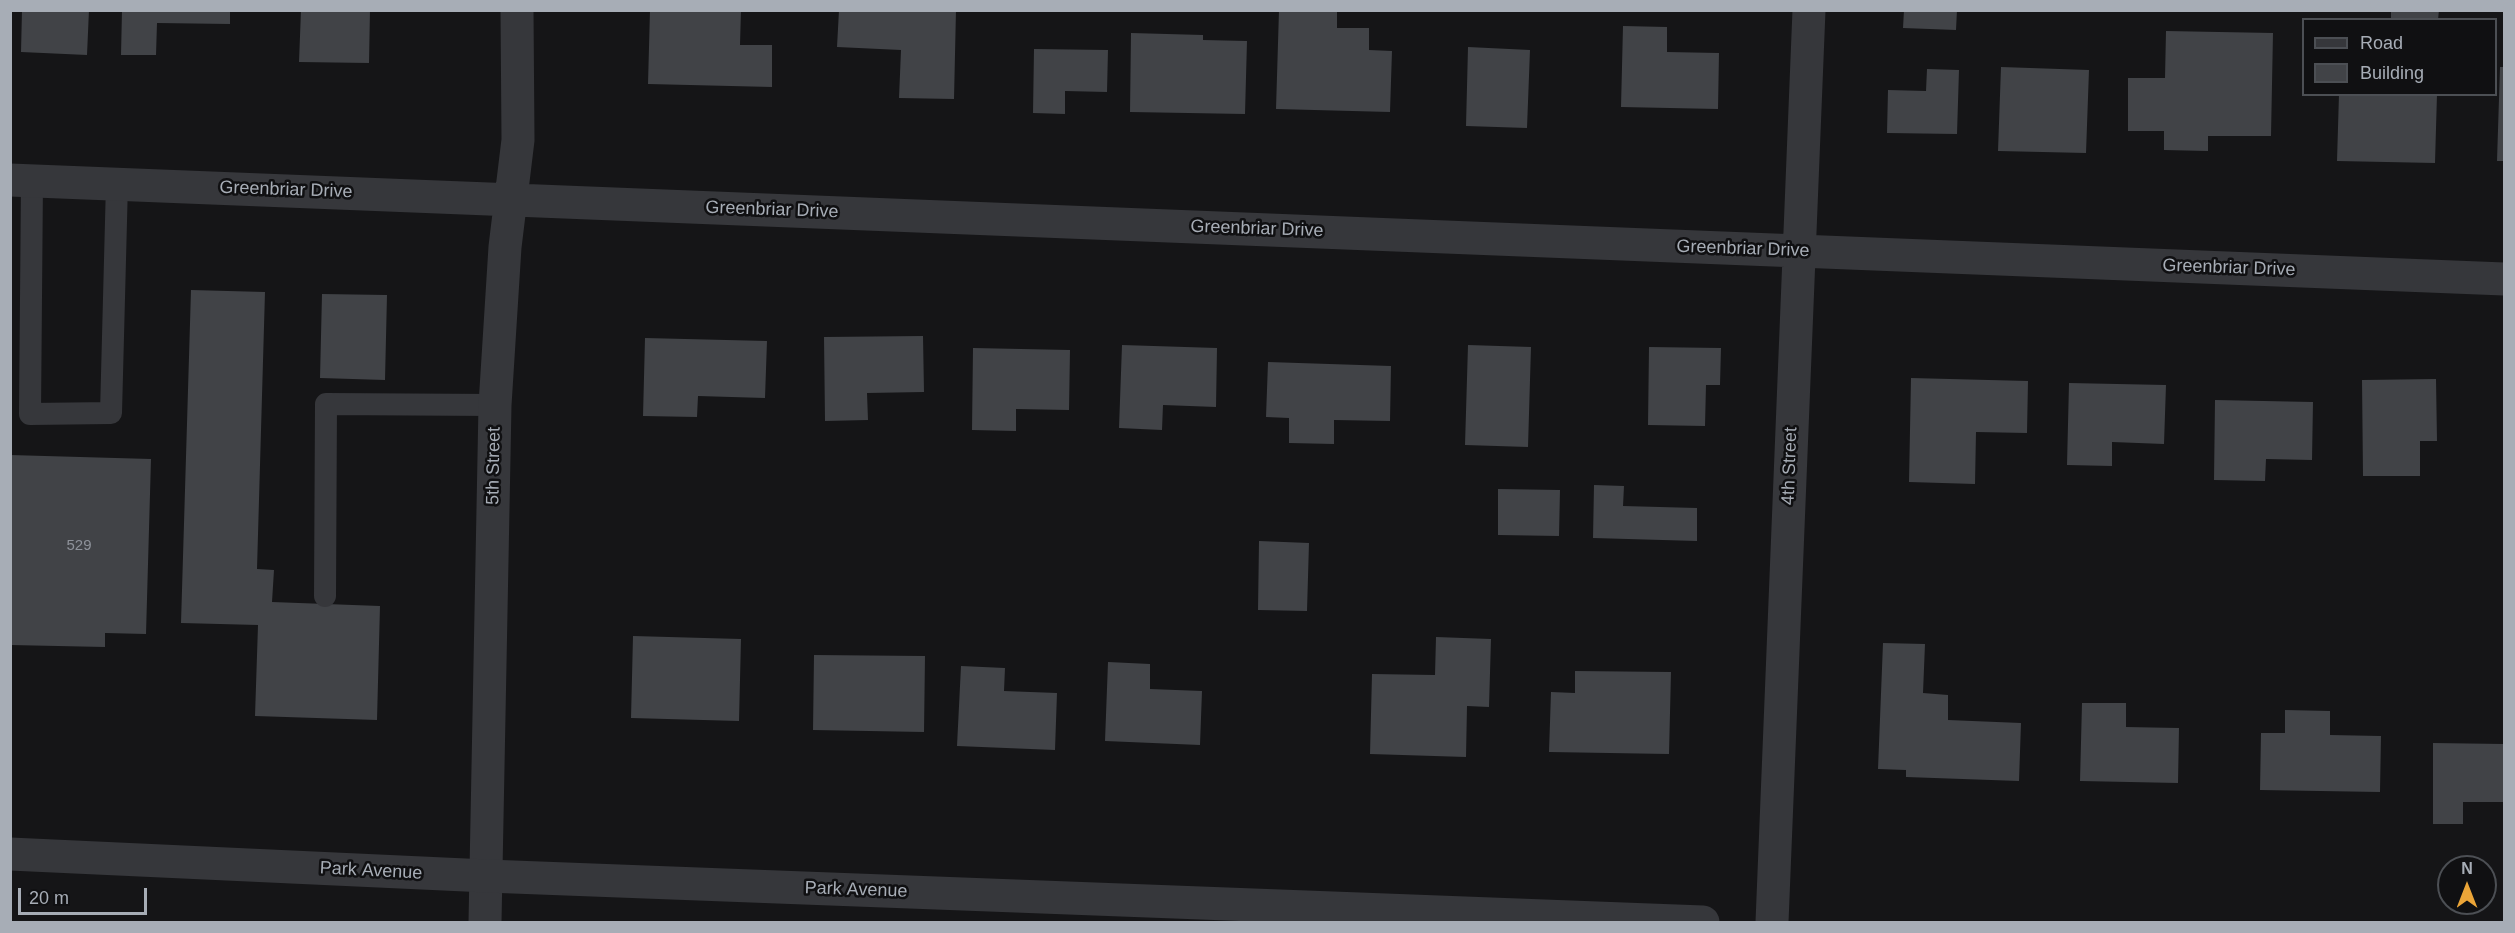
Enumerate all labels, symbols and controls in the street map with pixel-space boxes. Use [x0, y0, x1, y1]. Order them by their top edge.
legend [2302, 18, 2497, 96]
text: Road [2360, 33, 2403, 53]
text: Building [2360, 63, 2424, 83]
street label: Greenbriar Drive [219, 177, 353, 203]
street label: Greenbriar Drive [705, 197, 839, 223]
street label: Greenbriar Drive [1190, 216, 1324, 242]
street label: Greenbriar Drive [1676, 236, 1810, 262]
street label: Greenbriar Drive [2162, 255, 2296, 281]
street label: 5th Street [483, 427, 505, 505]
street label: 4th Street [1778, 427, 1802, 505]
house number: 529 [66, 537, 92, 555]
north arrow [2437, 855, 2497, 915]
street label: Park Avenue [319, 858, 423, 884]
text: N [2461, 860, 2473, 877]
scale bar [21, 876, 150, 914]
street label: Park Avenue [804, 877, 908, 903]
text: 20 m [29, 888, 69, 908]

